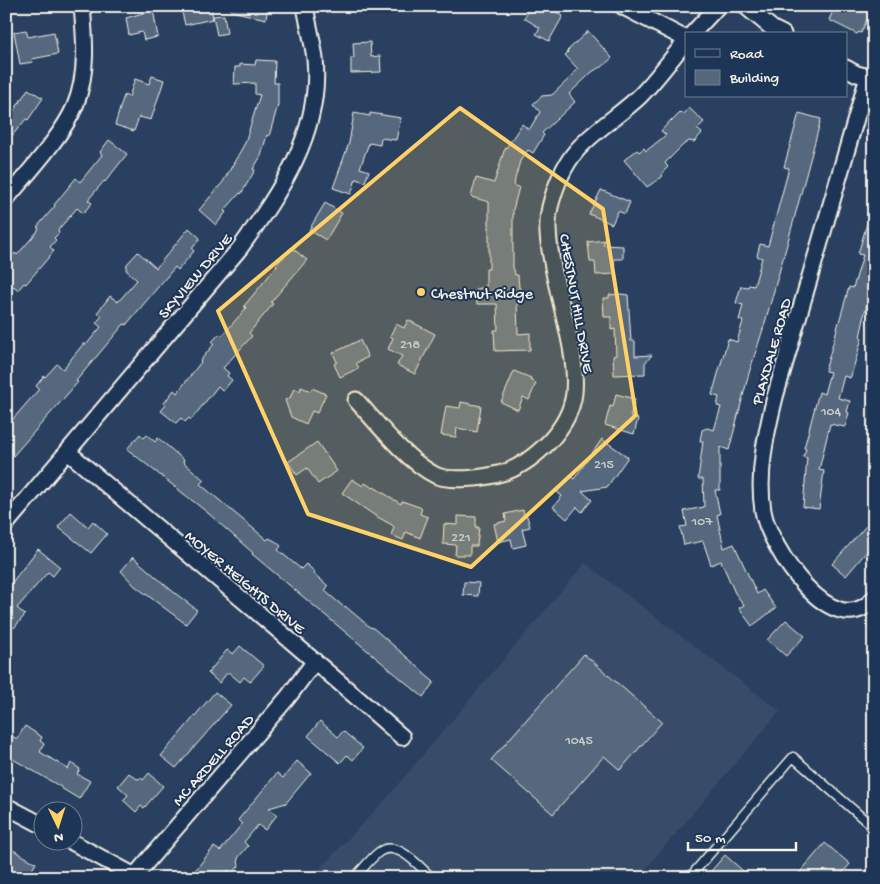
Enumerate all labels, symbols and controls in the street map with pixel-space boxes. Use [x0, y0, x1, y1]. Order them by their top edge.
legend [685, 32, 848, 98]
text: Road [730, 46, 764, 64]
text: Building [729, 70, 779, 88]
street label: SKYVIEW DRIVE [156, 230, 238, 324]
street label: CHESTNUT HILL DRIVE [553, 233, 596, 376]
marker: Chestnut Ridge [415, 286, 427, 298]
place label: Chestnut Ridge [431, 286, 534, 305]
street label: PLAXDALE ROAD [749, 296, 798, 408]
house number: 218 [400, 337, 420, 354]
house number: 104 [820, 404, 841, 421]
house number: 215 [594, 457, 614, 474]
house number: 107 [691, 514, 713, 531]
street label: MOYER HEIGHTS DRIVE [180, 528, 309, 640]
house number: 221 [451, 530, 471, 547]
street label: MC ARDELL ROAD [170, 711, 260, 811]
house number: 1045 [564, 733, 593, 750]
north arrow [32, 802, 82, 852]
scale bar [688, 819, 795, 851]
text: N [54, 828, 64, 845]
text: 50 m [695, 830, 726, 848]

